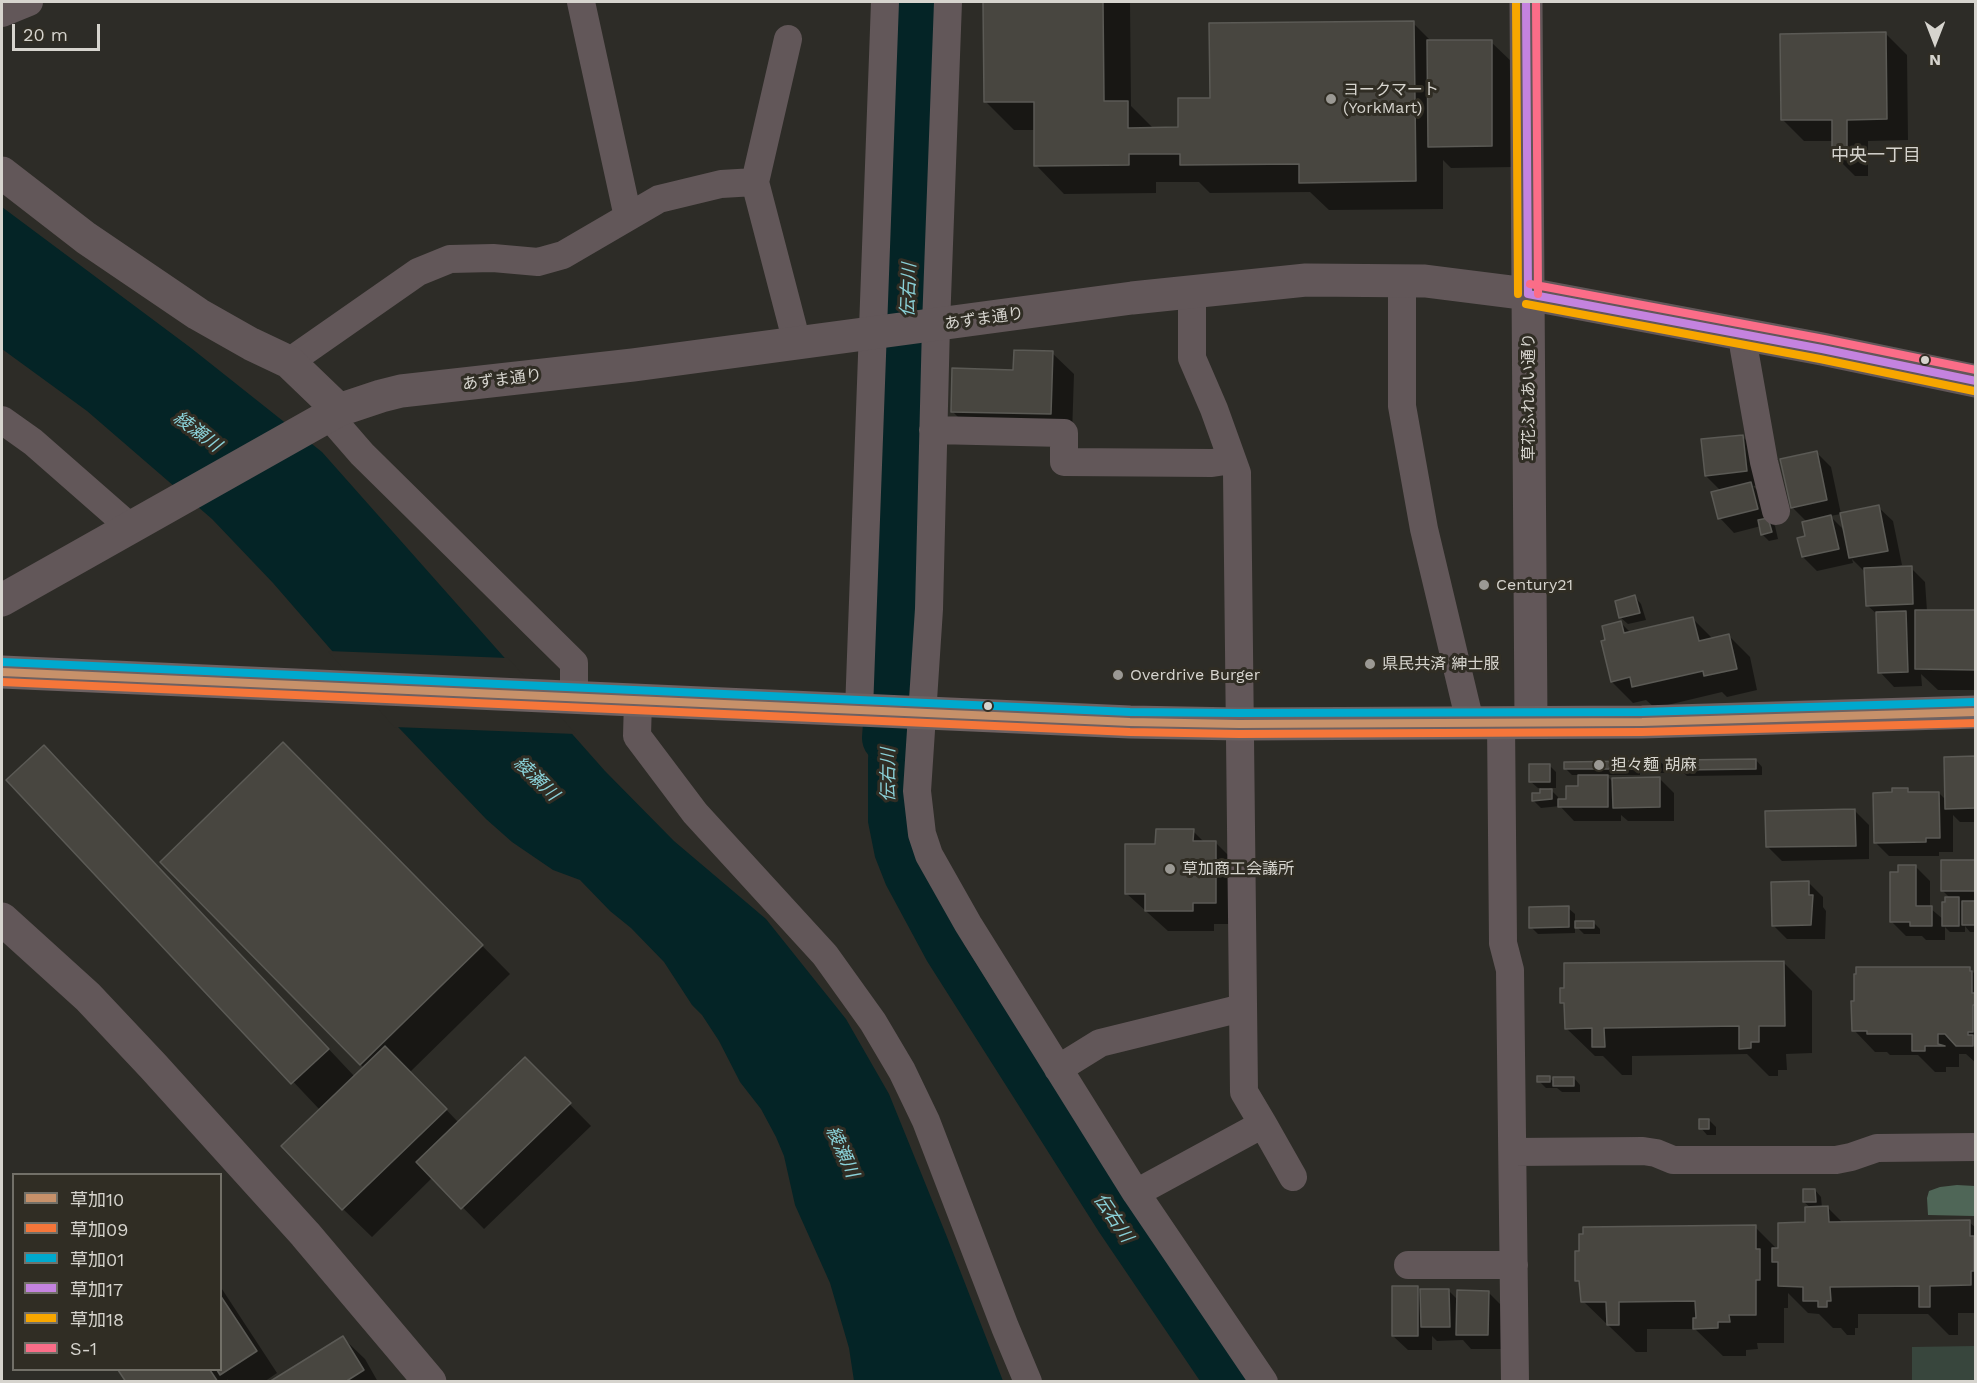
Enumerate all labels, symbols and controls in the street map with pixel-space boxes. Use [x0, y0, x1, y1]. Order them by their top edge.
scale bar [15, 12, 104, 50]
north arrow [1905, 12, 1965, 72]
text: 20 m [23, 24, 68, 45]
text: N [1929, 51, 1941, 70]
place label: ヨークマート (YorkMart) [1343, 80, 1439, 118]
marker: ヨークマート (YorkMart) [1324, 92, 1338, 106]
district label: 中央一丁目 [1831, 145, 1921, 167]
water label: 伝右川 [897, 263, 921, 317]
street label: あずま通り [943, 304, 1025, 334]
street label: 草花ふれあい通り [1519, 333, 1539, 461]
unlabelled marker [1919, 354, 1931, 366]
street label: あずま通り [461, 366, 543, 394]
water label: 綾瀬川 [169, 407, 225, 457]
place label: Century21 [1496, 575, 1573, 595]
marker: Century21 [1477, 578, 1491, 592]
place label: 県民共済 紳士服 [1382, 654, 1499, 674]
marker: 県民共済 紳士服 [1363, 657, 1377, 671]
place label: Overdrive Burger [1130, 665, 1260, 685]
marker: Overdrive Burger [1111, 668, 1125, 682]
unlabelled marker [982, 700, 994, 712]
water label: 伝右川 [878, 748, 900, 802]
water label: 綾瀬川 [509, 752, 563, 806]
place label: 担々麺 胡麻 [1611, 755, 1696, 775]
marker: 担々麺 胡麻 [1592, 758, 1606, 772]
place label: 草加商工会議所 [1182, 859, 1294, 879]
marker: 草加商工会議所 [1163, 862, 1177, 876]
water label: 綾瀬川 [821, 1123, 863, 1181]
legend [12, 1173, 222, 1371]
text: 草加10 [70, 1189, 124, 1210]
water label: 伝右川 [1089, 1190, 1137, 1246]
text: 草加09 [70, 1219, 128, 1240]
text: 草加01 [70, 1249, 124, 1270]
text: 草加17 [70, 1279, 123, 1300]
text: 草加18 [70, 1309, 124, 1330]
text: S-1 [70, 1338, 97, 1359]

